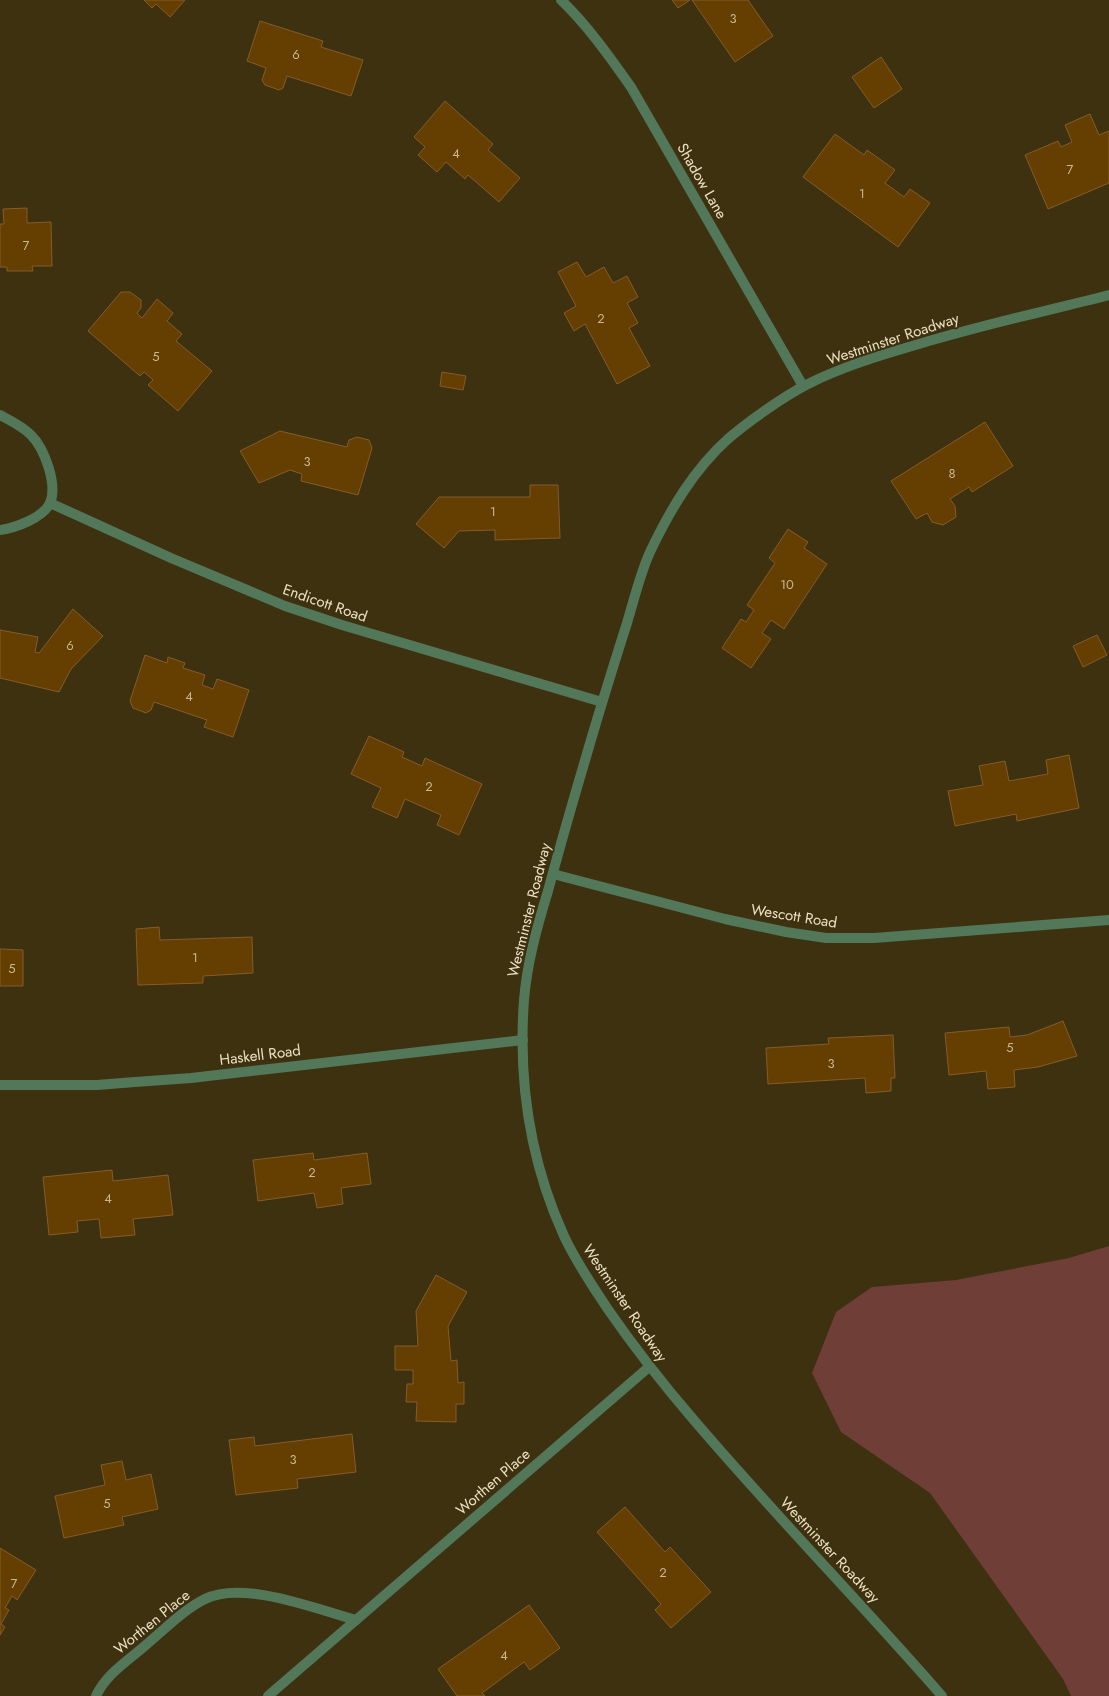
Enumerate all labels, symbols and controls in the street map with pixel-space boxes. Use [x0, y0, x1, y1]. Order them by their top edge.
house number: 3 [729, 9, 737, 28]
house number: 6 [292, 45, 300, 64]
street label: Shadow Lane [671, 139, 733, 223]
house number: 4 [452, 144, 460, 163]
house number: 7 [1067, 160, 1074, 179]
house number: 1 [859, 184, 865, 203]
house number: 7 [23, 236, 30, 255]
street label: Westminster Roadway [824, 307, 962, 371]
house number: 2 [597, 309, 605, 328]
house number: 5 [152, 347, 160, 366]
house number: 3 [303, 452, 311, 471]
house number: 8 [948, 464, 956, 483]
house number: 1 [490, 502, 496, 521]
house number: 10 [780, 575, 794, 594]
street label: Endicott Road [280, 578, 370, 628]
house number: 6 [66, 636, 74, 655]
house number: 4 [185, 687, 193, 706]
house number: 2 [425, 777, 433, 796]
street label: Westminster Roadway [502, 840, 556, 980]
street label: Wescott Road [749, 898, 839, 934]
house number: 1 [192, 948, 198, 967]
house number: 5 [8, 959, 16, 978]
house number: 5 [1006, 1038, 1014, 1057]
street label: Haskell Road [218, 1039, 302, 1071]
house number: 3 [827, 1054, 835, 1073]
house number: 2 [308, 1163, 316, 1182]
house number: 4 [104, 1189, 112, 1208]
street label: Westminster Roadway [577, 1240, 673, 1367]
street label: Worthen Place [451, 1443, 535, 1521]
house number: 3 [289, 1450, 297, 1469]
street label: Westminster Roadway [775, 1492, 885, 1608]
house number: 5 [103, 1494, 111, 1513]
house number: 2 [659, 1563, 667, 1582]
house number: 7 [11, 1574, 18, 1593]
street label: Worthen Place [109, 1584, 195, 1660]
house number: 4 [500, 1646, 508, 1665]

